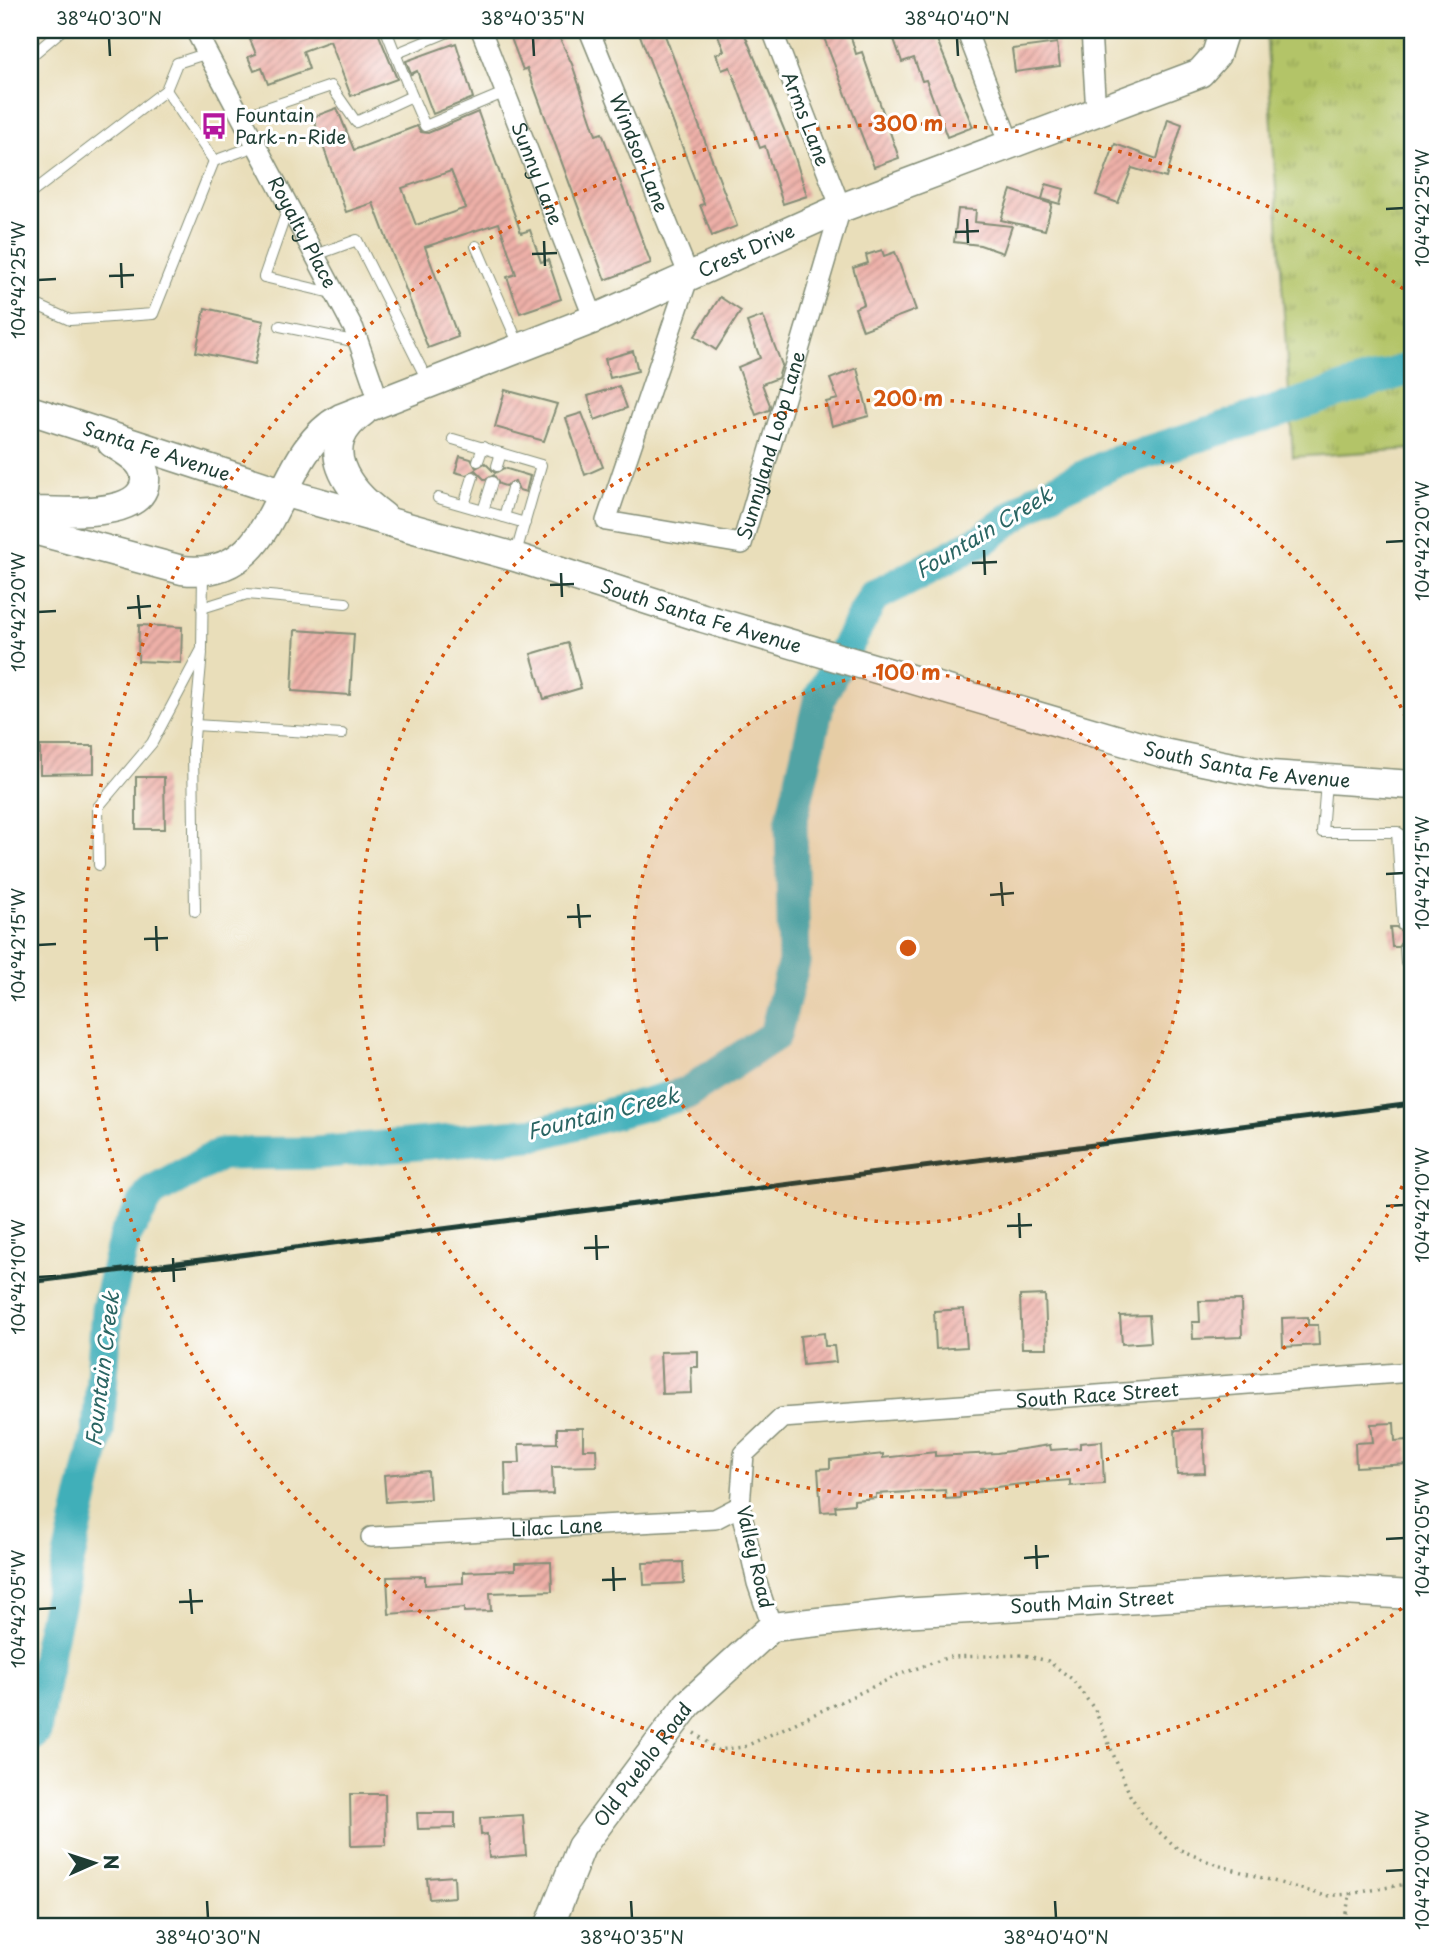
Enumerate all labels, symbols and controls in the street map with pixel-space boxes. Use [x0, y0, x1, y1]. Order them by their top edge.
text: 38°40'30"N [56, 4, 162, 31]
text: 38°40'35"N [481, 4, 585, 31]
text: 38°40'40"N [904, 4, 1010, 31]
street label: Arms Lane [776, 67, 838, 170]
street label: Windsor Lane [603, 89, 677, 216]
place label: Fountain Park-n-Ride [235, 100, 346, 150]
text: 300 m [873, 106, 943, 138]
bus stop icon: Fountain Park-n-Ride [199, 111, 229, 141]
street label: Sunny Lane [505, 117, 571, 229]
text: 104°42'25"W [1408, 148, 1435, 267]
street label: Royalty Place [262, 171, 345, 293]
street label: Crest Drive [693, 216, 799, 284]
text: 104°42'25"W [4, 220, 31, 339]
street label: Sunnyland Loop Lane [729, 347, 811, 543]
text: 200 m [873, 381, 943, 413]
street label: Santa Fe Avenue [79, 413, 234, 487]
water label: Fountain Creek [908, 477, 1059, 585]
text: 104°42'20"W [1408, 481, 1435, 601]
text: 104°42'20"W [4, 552, 31, 672]
street label: South Santa Fe Avenue [597, 571, 805, 659]
text: 100 m [875, 655, 941, 687]
street label: South Santa Fe Avenue [1141, 733, 1351, 794]
text: 104°42'15"W [1408, 816, 1435, 930]
text: 104°42'15"W [4, 888, 31, 1002]
centre of rings [896, 936, 920, 960]
water label: Fountain Creek [523, 1077, 683, 1146]
text: 104°42'10"W [1408, 1147, 1435, 1263]
text: 104°42'10"W [4, 1219, 31, 1335]
water label: Fountain Creek [76, 1288, 127, 1448]
street label: South Race Street [1015, 1374, 1180, 1414]
text: 104°42'05"W [1408, 1478, 1435, 1597]
street label: Valley Road [731, 1503, 781, 1611]
street label: Lilac Lane [510, 1510, 603, 1543]
text: 104°42'05"W [4, 1549, 31, 1668]
street label: South Main Street [1009, 1582, 1175, 1620]
street label: Old Pueblo Road [586, 1696, 698, 1832]
text: 104°42'00"W [1408, 1809, 1435, 1930]
north arrow [60, 1828, 130, 1898]
text: N [98, 1854, 126, 1870]
text: 38°40'30"N [155, 1923, 261, 1950]
text: 38°40'35"N [580, 1923, 684, 1950]
text: 38°40'40"N [1003, 1923, 1109, 1950]

